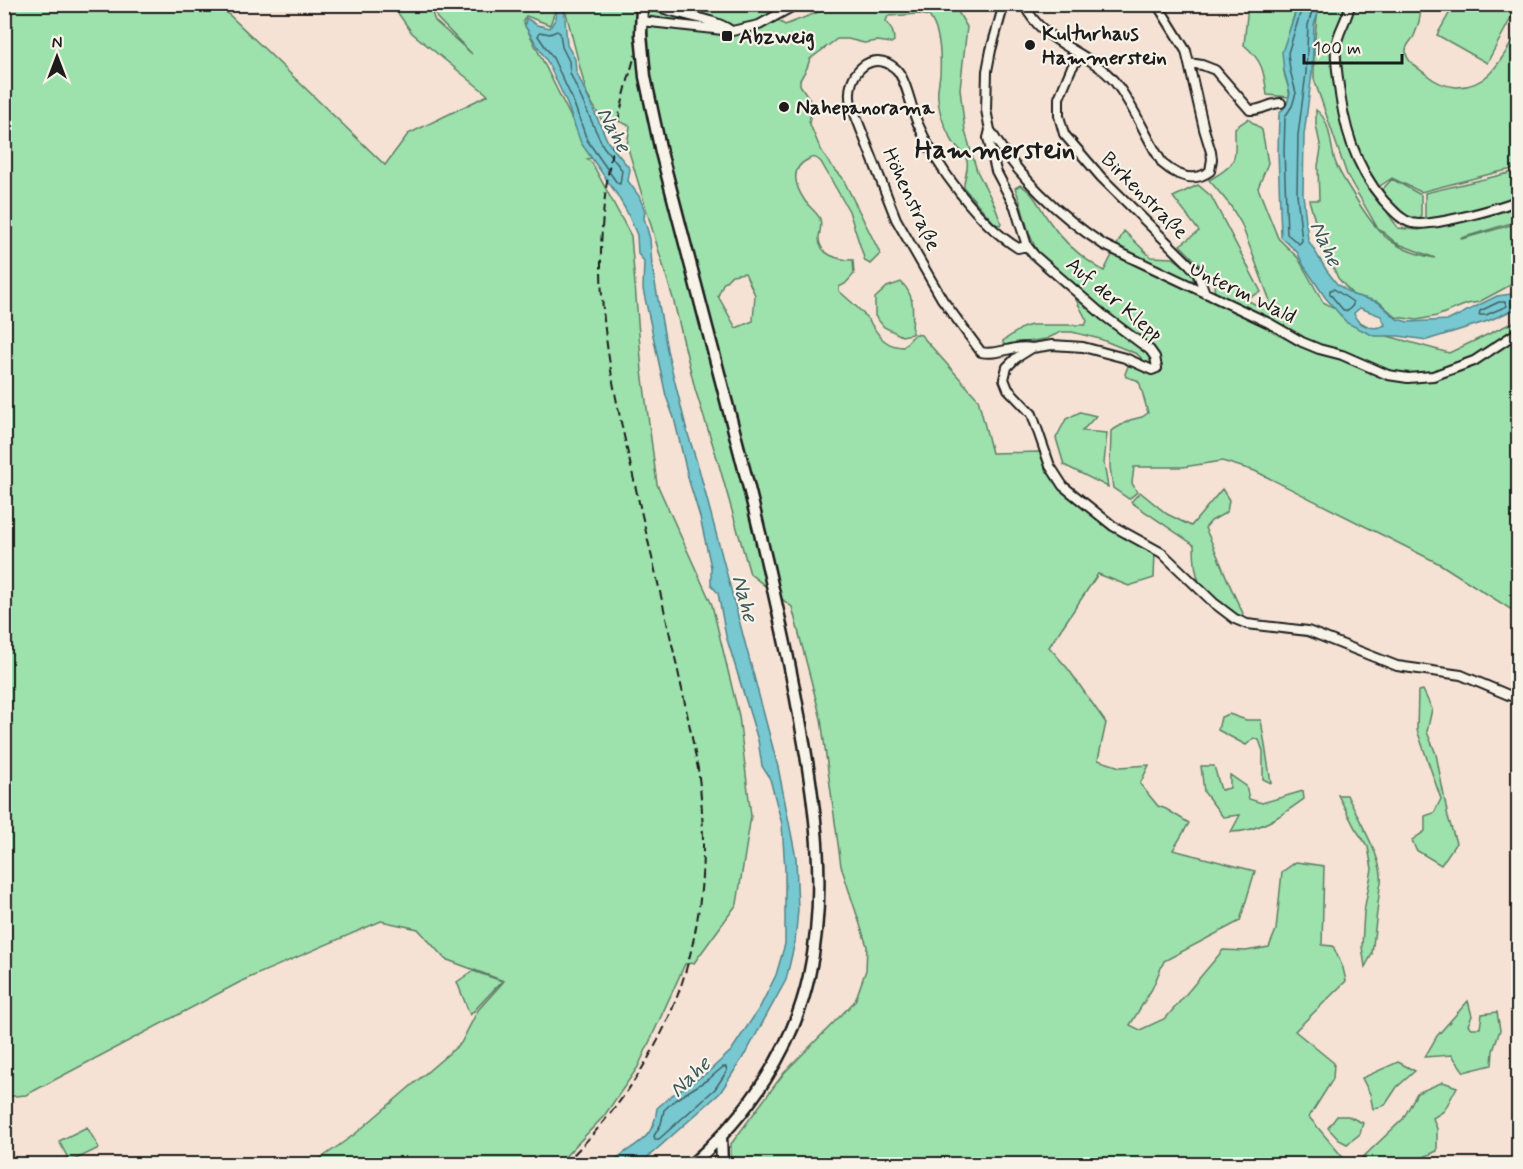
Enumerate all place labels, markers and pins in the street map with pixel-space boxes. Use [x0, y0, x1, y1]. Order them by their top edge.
place label: Kulturhaus Hammerstein [1042, 20, 1167, 72]
place label: Abzweig [739, 23, 815, 51]
marker: Abzweig [720, 29, 734, 43]
marker: Kulturhaus Hammerstein [1023, 38, 1037, 52]
place label: Nahepanorama [796, 94, 936, 122]
marker: Nahepanorama [777, 100, 791, 114]

